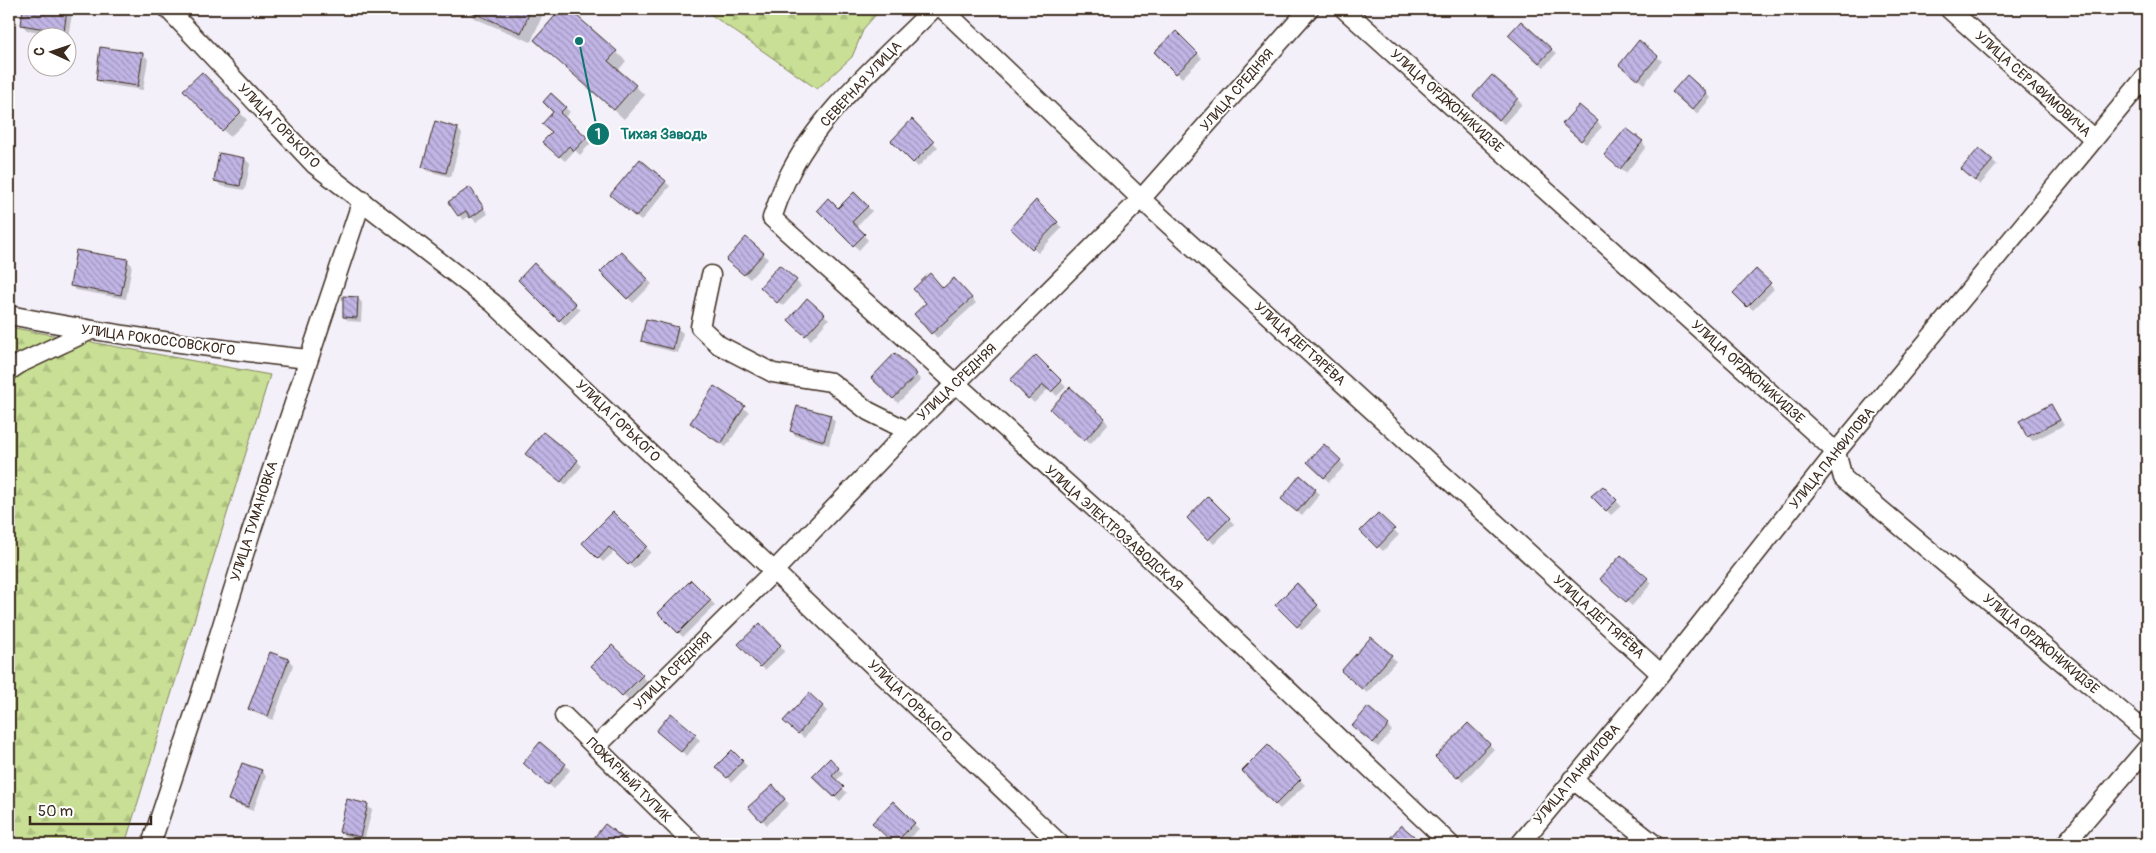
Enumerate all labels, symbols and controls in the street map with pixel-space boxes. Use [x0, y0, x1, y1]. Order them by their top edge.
north arrow [28, 28, 78, 78]
street label: УЛИЦА СЕРАФИМОВИЧА [1972, 28, 2094, 140]
street label: СЕВЕРНАЯ УЛИЦА [817, 37, 905, 131]
street label: УЛИЦА СРЕДНЯЯ [1197, 45, 1277, 135]
text: С [31, 46, 48, 56]
street label: УЛИЦА ОРДЖОНИКИДЗЕ [1387, 46, 1507, 156]
street label: УЛИЦА ГОРЬКОГО [234, 80, 324, 172]
callout: Тихая Заводь [586, 119, 718, 149]
text: 1 [595, 125, 601, 144]
text: Тихая Заводь [619, 125, 708, 144]
street label: УЛИЦА ДЕГТЯРЁВА [1251, 299, 1349, 389]
street label: УЛИЦА ОРДЖОНИКИДЗЕ [1688, 317, 1808, 427]
street label: УЛИЦА РОКОССОВСКОГО [80, 321, 236, 359]
street label: УЛИЦА СРЕДНЯЯ [914, 340, 1000, 424]
street label: УЛИЦА ГОРЬКОГО [572, 376, 664, 466]
street label: УЛИЦА ПАНФИЛОВА [1786, 404, 1878, 512]
street label: УЛИЦА ТУМАНОВКА [227, 459, 281, 583]
street label: УЛИЦА ЭЛЕКТРОЗАВОДСКАЯ [1042, 462, 1186, 594]
street label: УЛИЦА ДЕГТЯРЁВА [1550, 572, 1648, 662]
street label: УЛИЦА ОРДЖОНИКИДЗЕ [1979, 590, 2103, 698]
street label: УЛИЦА СРЕДНЯЯ [630, 628, 716, 714]
street label: УЛИЦА ГОРЬКОГО [864, 656, 956, 746]
street label: УЛИЦА ПАНФИЛОВА [1530, 720, 1624, 828]
street label: ПОЖАРНЫЙ ТУПИК [583, 734, 675, 826]
scale bar [30, 793, 151, 825]
text: 50 m [38, 802, 73, 821]

